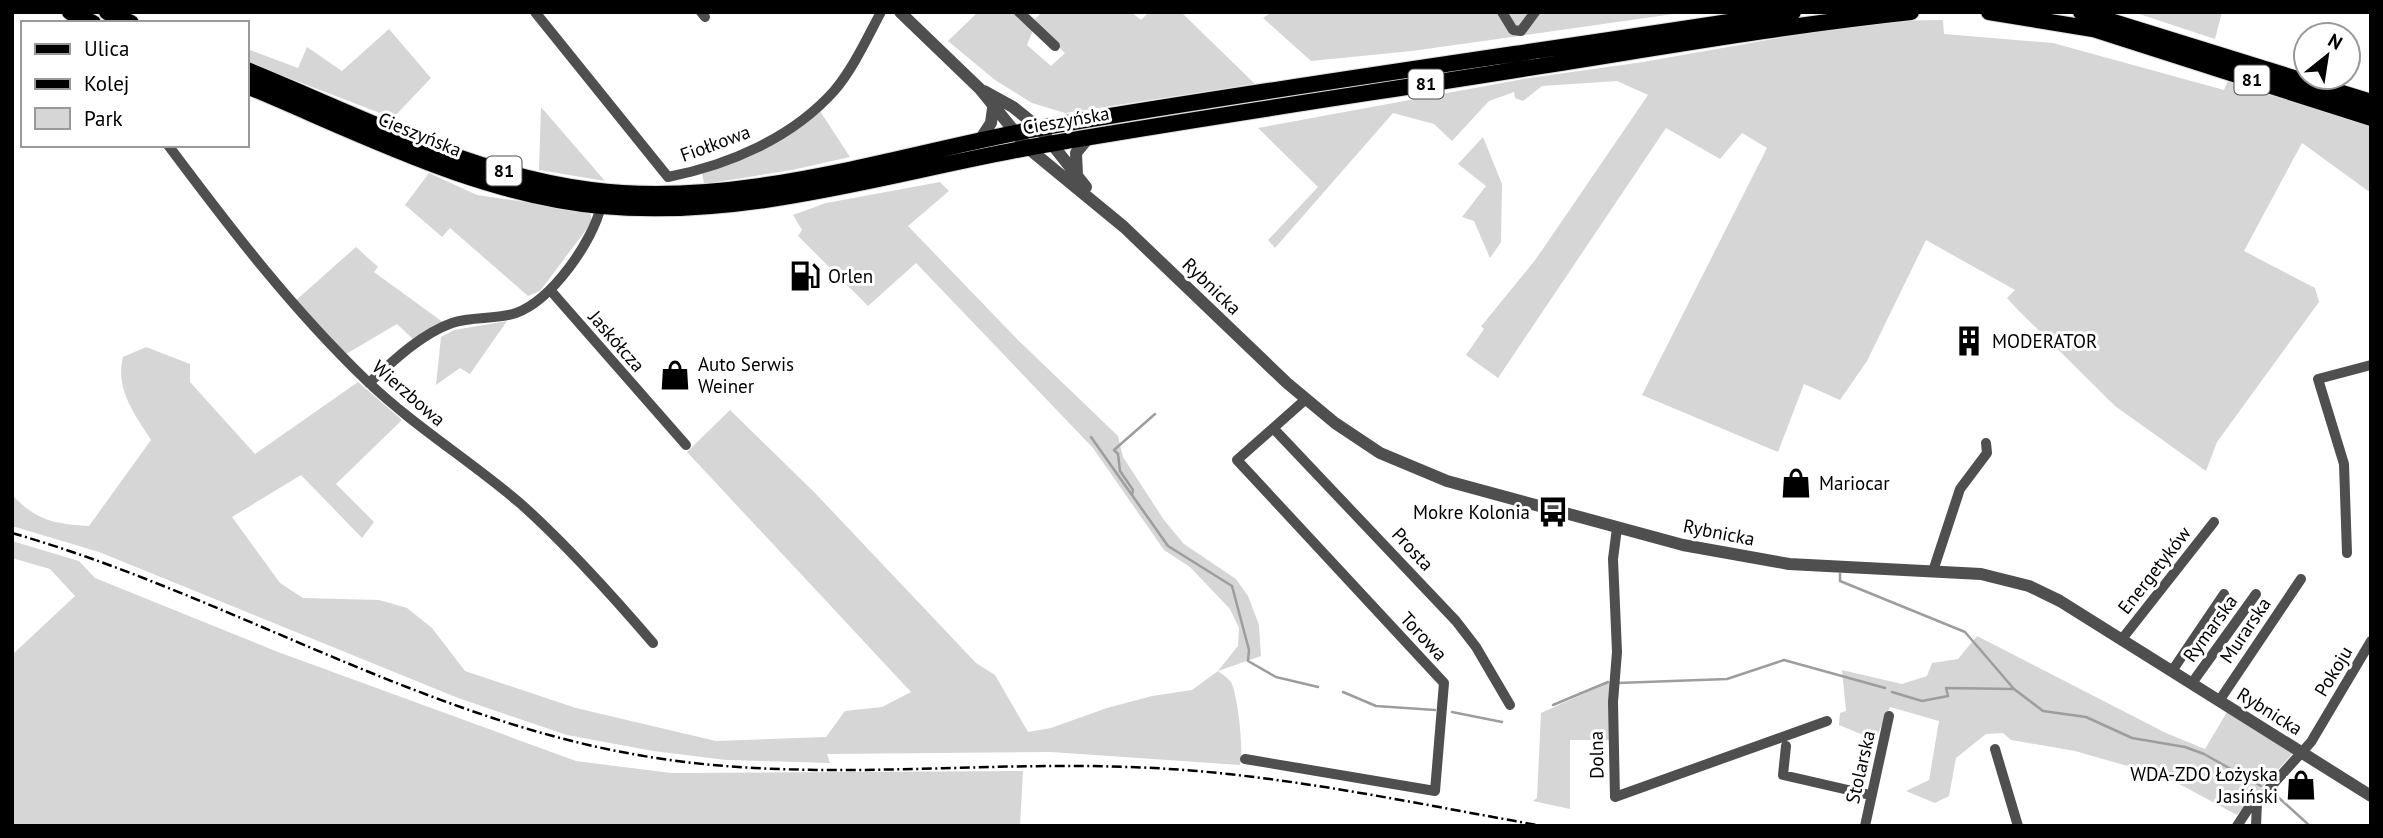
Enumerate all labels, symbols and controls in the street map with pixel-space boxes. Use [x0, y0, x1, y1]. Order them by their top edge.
legend [21, 21, 248, 147]
north arrow [2292, 21, 2362, 91]
text: N [2324, 28, 2347, 55]
text: Ulica [84, 35, 129, 62]
road number: 81 [2234, 66, 2270, 94]
text: Kolej [84, 70, 129, 97]
road number: 81 [1408, 70, 1444, 98]
street label: Cieszyńska [1021, 101, 1111, 139]
text: Park [84, 105, 123, 132]
street label: Cieszyńska [375, 106, 465, 162]
street label: Fiołkowa [677, 119, 753, 167]
road number: 81 [486, 156, 522, 186]
street label: Rybnicka [1178, 252, 1246, 320]
fuel station icon: Orlen [788, 259, 822, 293]
place label: Orlen [828, 264, 873, 288]
street label: Jaskółcza [583, 305, 650, 377]
building icon: MODERATOR [1952, 324, 1986, 358]
place label: MODERATOR [1992, 329, 2097, 353]
place label: Auto Serwis Weiner [698, 352, 794, 398]
street label: Wierzbowa [368, 355, 450, 431]
shop icon: Auto Serwis Weiner [658, 358, 692, 392]
shop icon: Mariocar [1779, 466, 1813, 500]
place label: Mariocar [1819, 471, 1890, 495]
bus stop icon: Mokre Kolonia [1536, 495, 1570, 529]
place label: Mokre Kolonia [1413, 500, 1530, 524]
street label: Rybnicka [1681, 513, 1757, 551]
street label: Energetyków [2112, 521, 2196, 619]
street label: Prosta [1387, 522, 1439, 576]
street label: Rymarska [2178, 590, 2242, 666]
street label: Murarska [2214, 593, 2276, 667]
street label: Torowa [1395, 607, 1453, 665]
street label: Pokoju [2309, 641, 2357, 701]
street label: Rybnicka [2233, 682, 2307, 740]
street label: Stolarska [1840, 728, 1880, 806]
street label: Dolna [1584, 731, 1608, 779]
place label: WDA-ZDO Łożyska Jasiński [2130, 762, 2278, 808]
shop icon: WDA-ZDO Łożyska Jasiński [2284, 768, 2318, 802]

